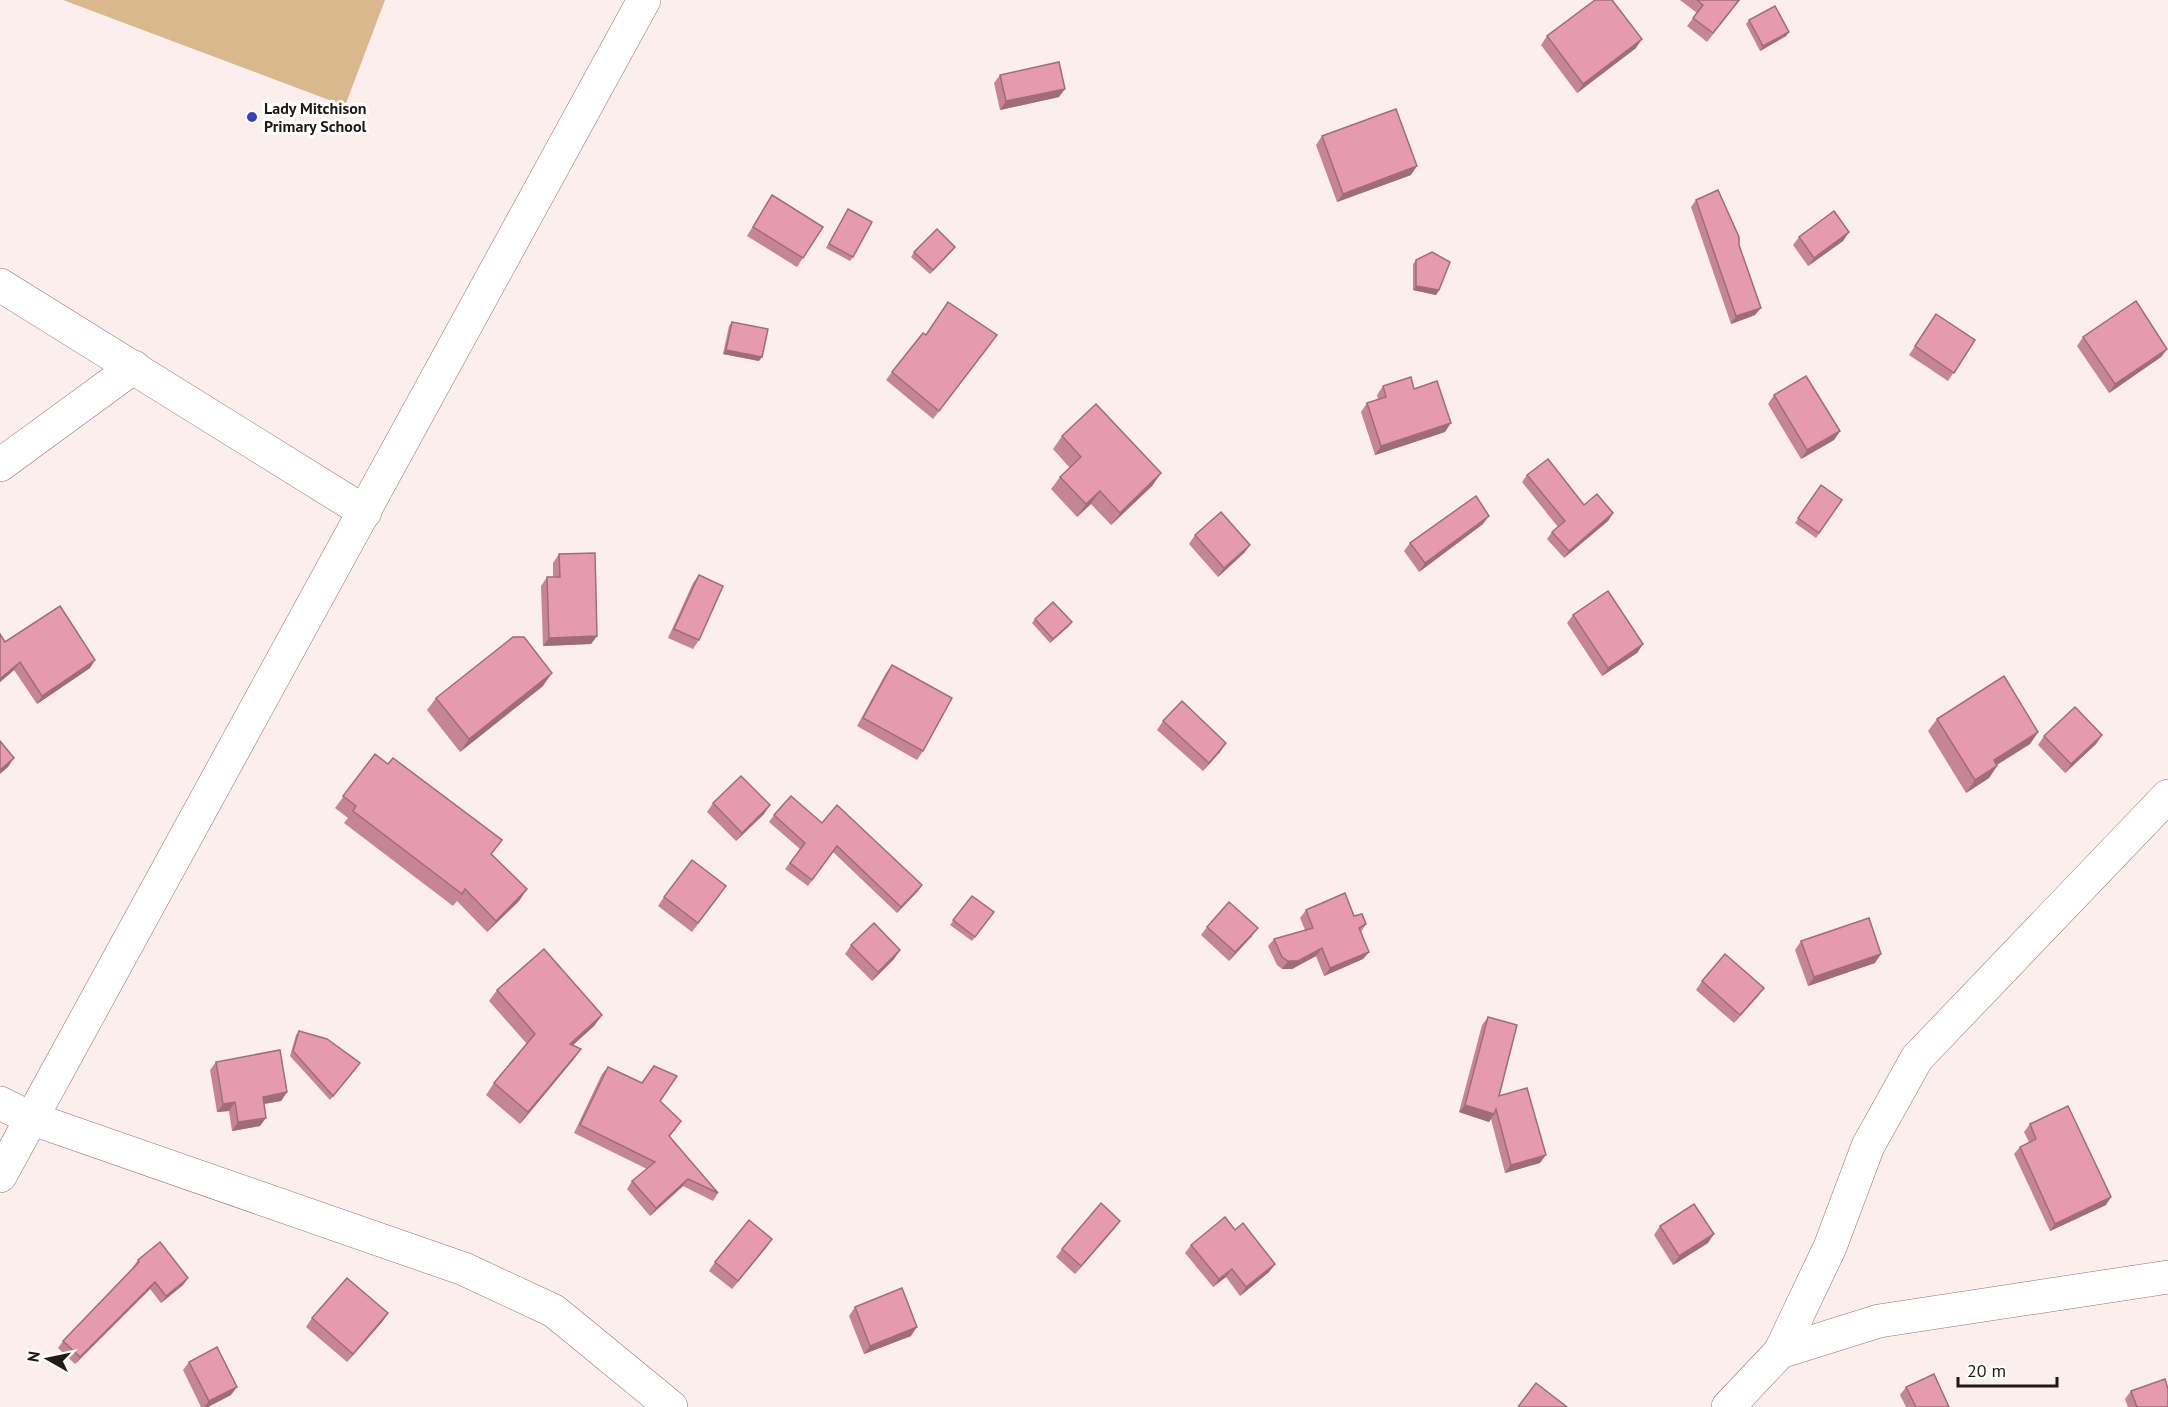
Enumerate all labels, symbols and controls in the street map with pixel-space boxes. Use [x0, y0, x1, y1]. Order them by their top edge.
place label: Lady Mitchison Primary School [264, 98, 367, 136]
marker: Lady Mitchison Primary School [245, 110, 259, 124]
north arrow [18, 1329, 78, 1389]
text: N [22, 1350, 44, 1363]
scale bar [1958, 1350, 2057, 1388]
text: 20 m [1967, 1359, 2006, 1382]

